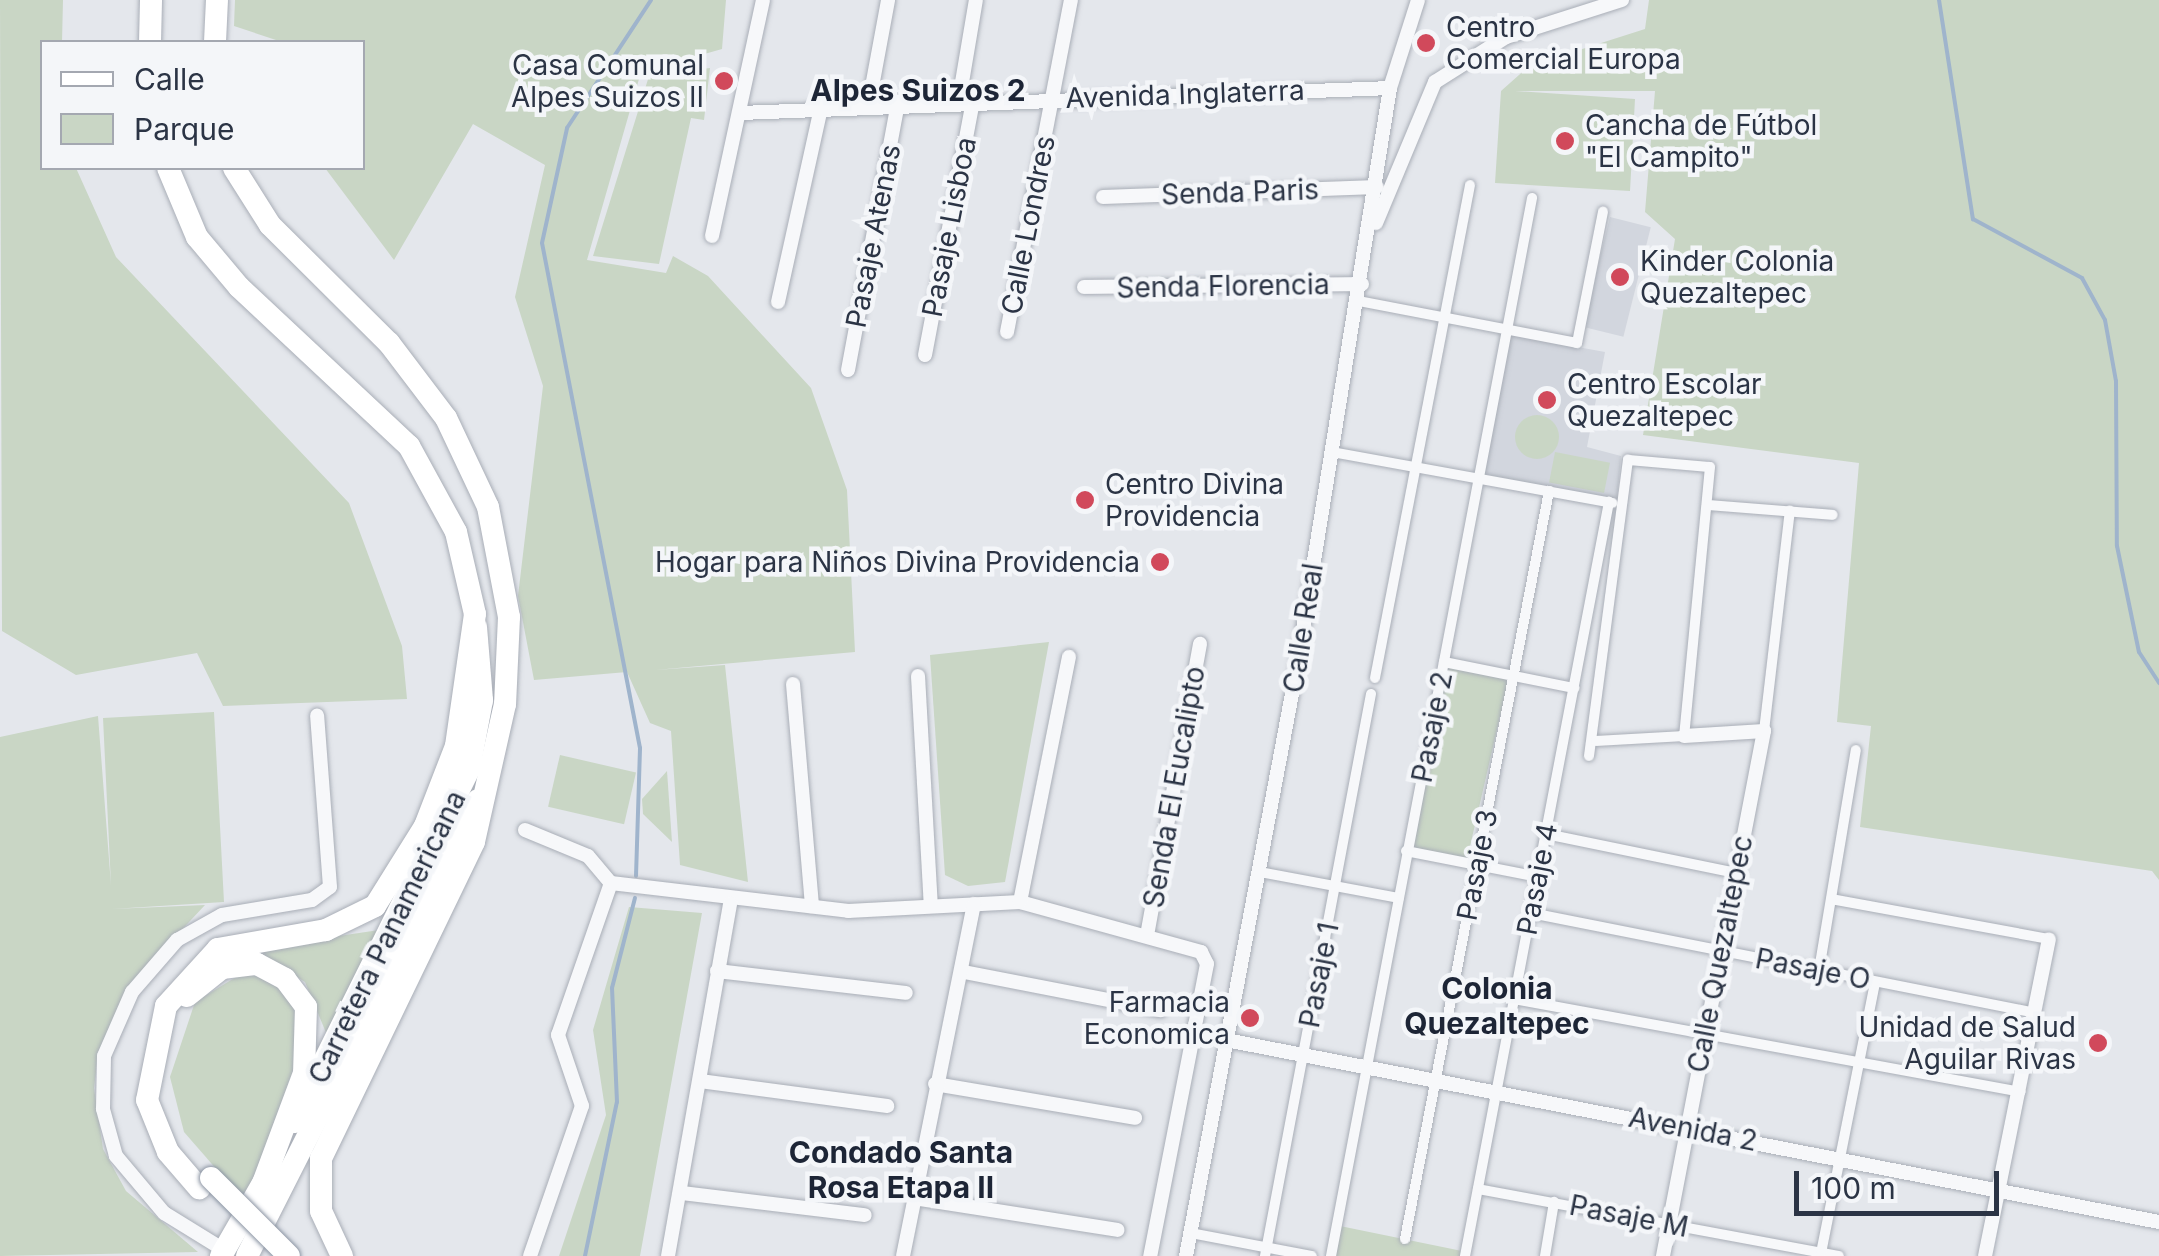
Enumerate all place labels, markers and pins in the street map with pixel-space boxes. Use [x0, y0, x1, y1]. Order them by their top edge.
place label: Centro Comercial Europa [1446, 10, 1681, 76]
marker: Centro Comercial Europa [1415, 32, 1437, 54]
place label: Casa Comunal Alpes Suizos II [511, 48, 704, 114]
marker: Casa Comunal Alpes Suizos II [713, 70, 735, 92]
place label: Cancha de Fútbol "El Campito" [1585, 108, 1817, 174]
marker: Cancha de Fútbol "El Campito" [1554, 130, 1576, 152]
place label: Kinder Colonia Quezaltepec [1640, 244, 1834, 310]
marker: Kinder Colonia Quezaltepec [1609, 266, 1631, 288]
place label: Centro Escolar Quezaltepec [1567, 367, 1762, 433]
marker: Centro Escolar Quezaltepec [1536, 389, 1558, 411]
place label: Centro Divina Providencia [1105, 467, 1284, 533]
marker: Centro Divina Providencia [1074, 489, 1096, 511]
place label: Hogar para Niños Divina Providencia [655, 545, 1140, 579]
marker: Hogar para Niños Divina Providencia [1149, 551, 1171, 573]
place label: Farmacia Economica [1084, 985, 1230, 1051]
marker: Farmacia Economica [1239, 1007, 1261, 1029]
place label: Unidad de Salud Aguilar Rivas [1858, 1010, 2076, 1076]
marker: Unidad de Salud Aguilar Rivas [2085, 1030, 2111, 1056]

